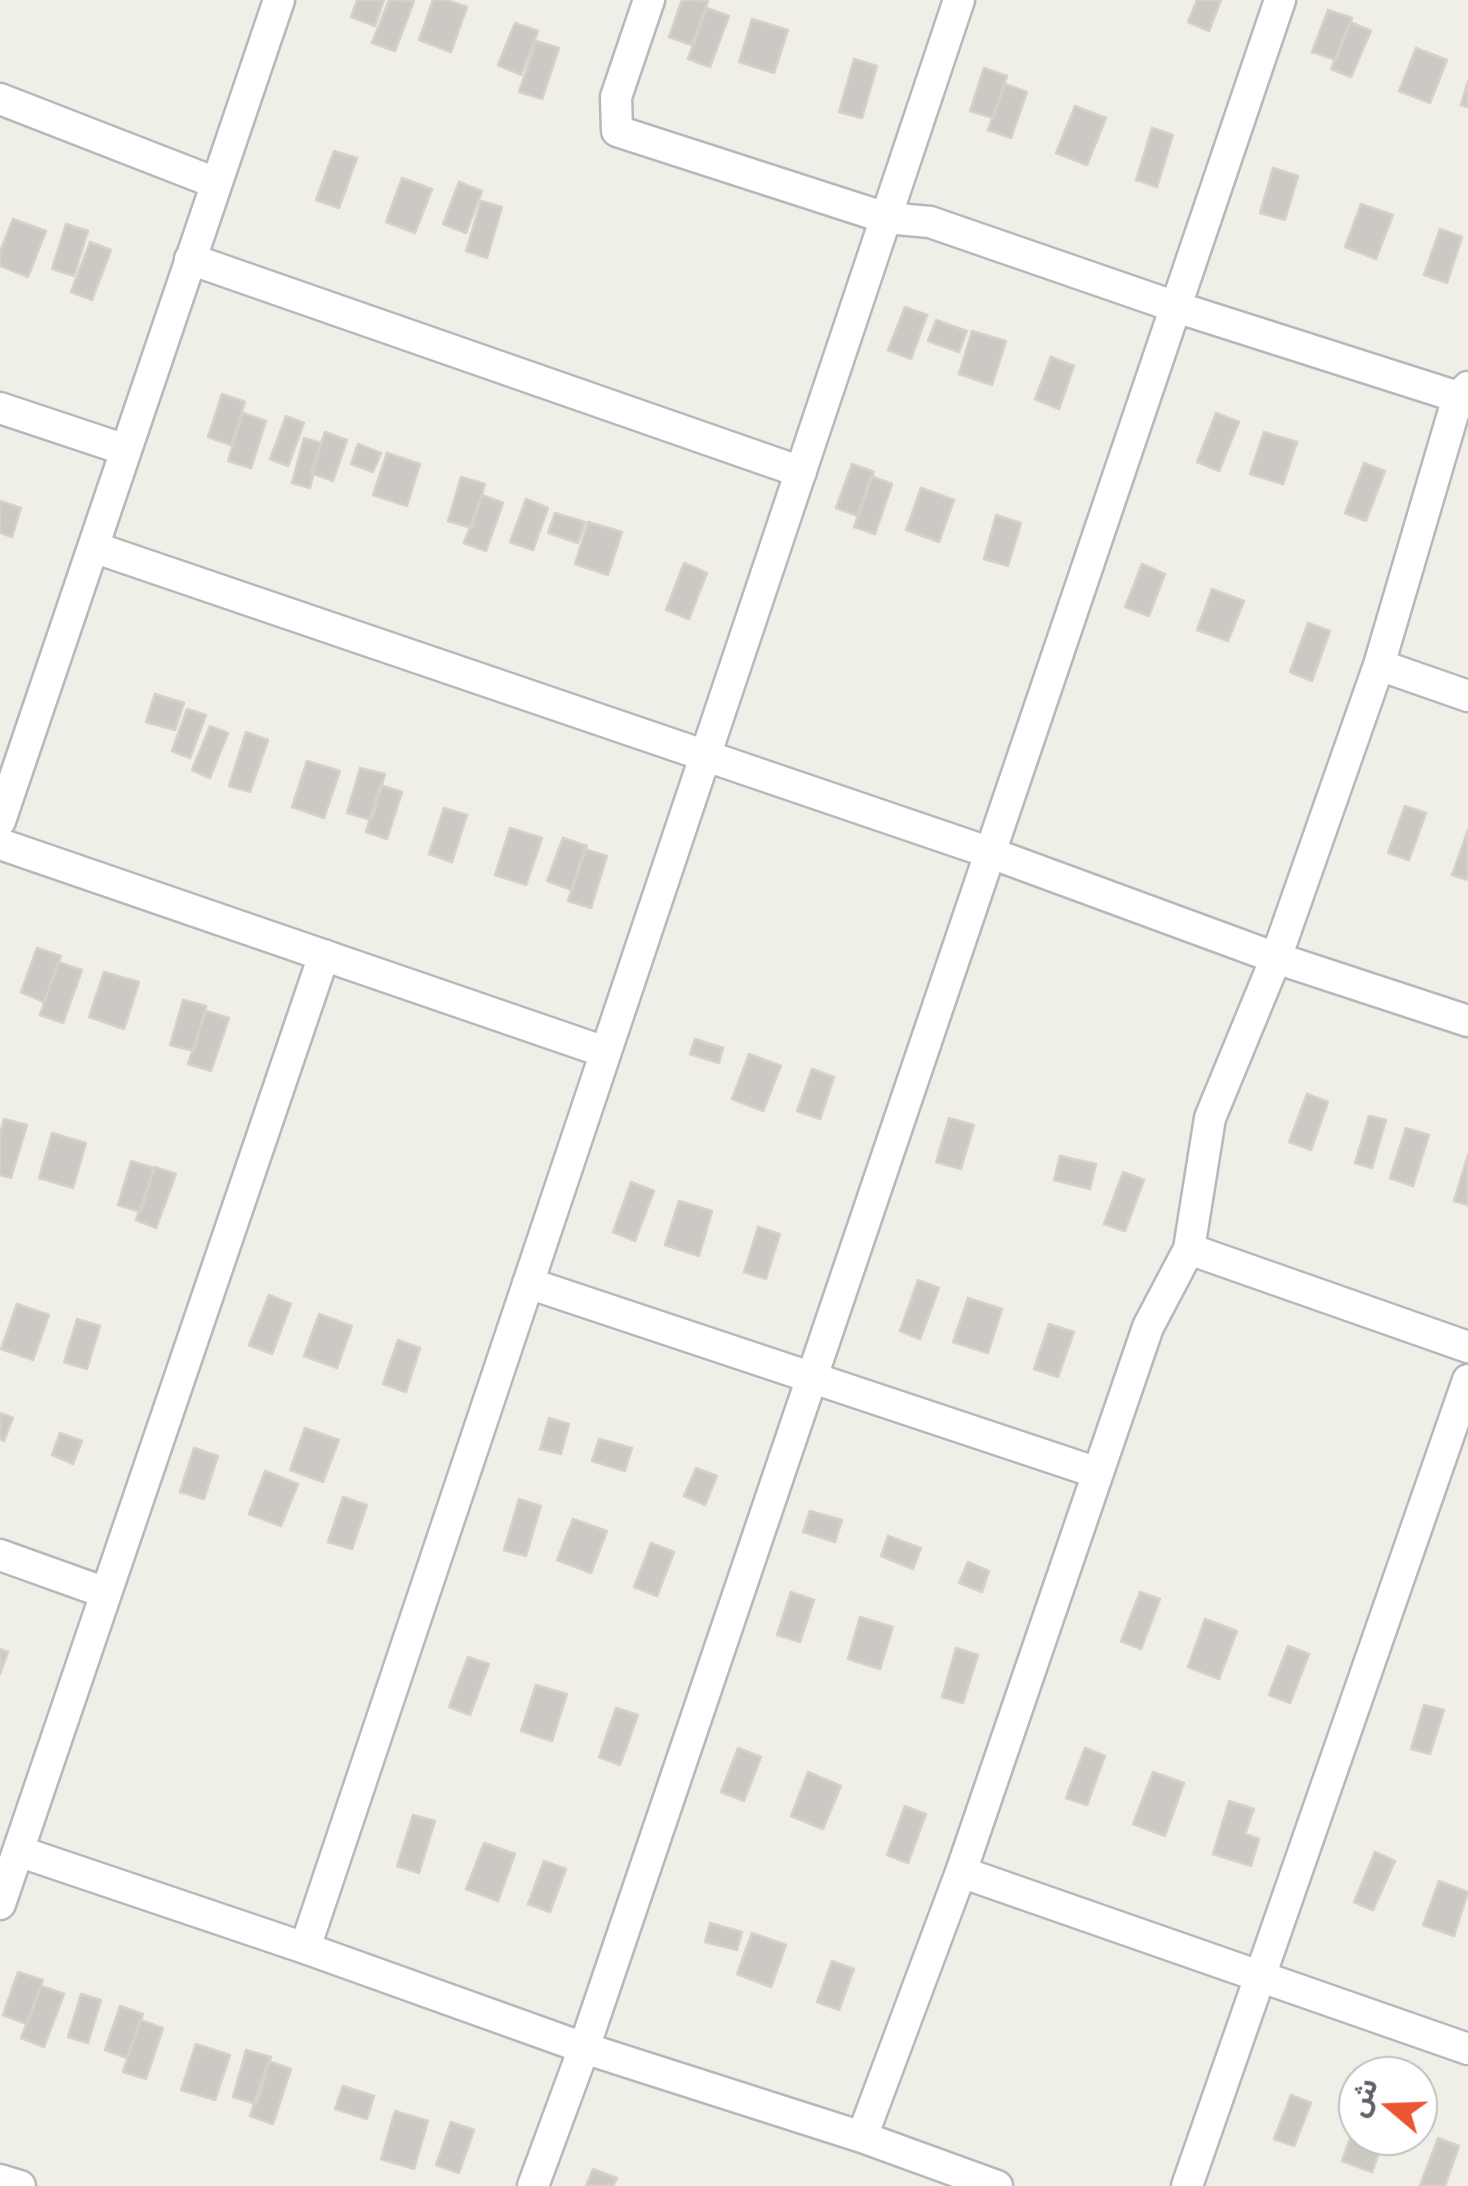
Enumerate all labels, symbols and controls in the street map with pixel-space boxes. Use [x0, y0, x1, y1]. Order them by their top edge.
north arrow [1338, 2056, 1438, 2156]
text: ش [1339, 2073, 1384, 2121]

